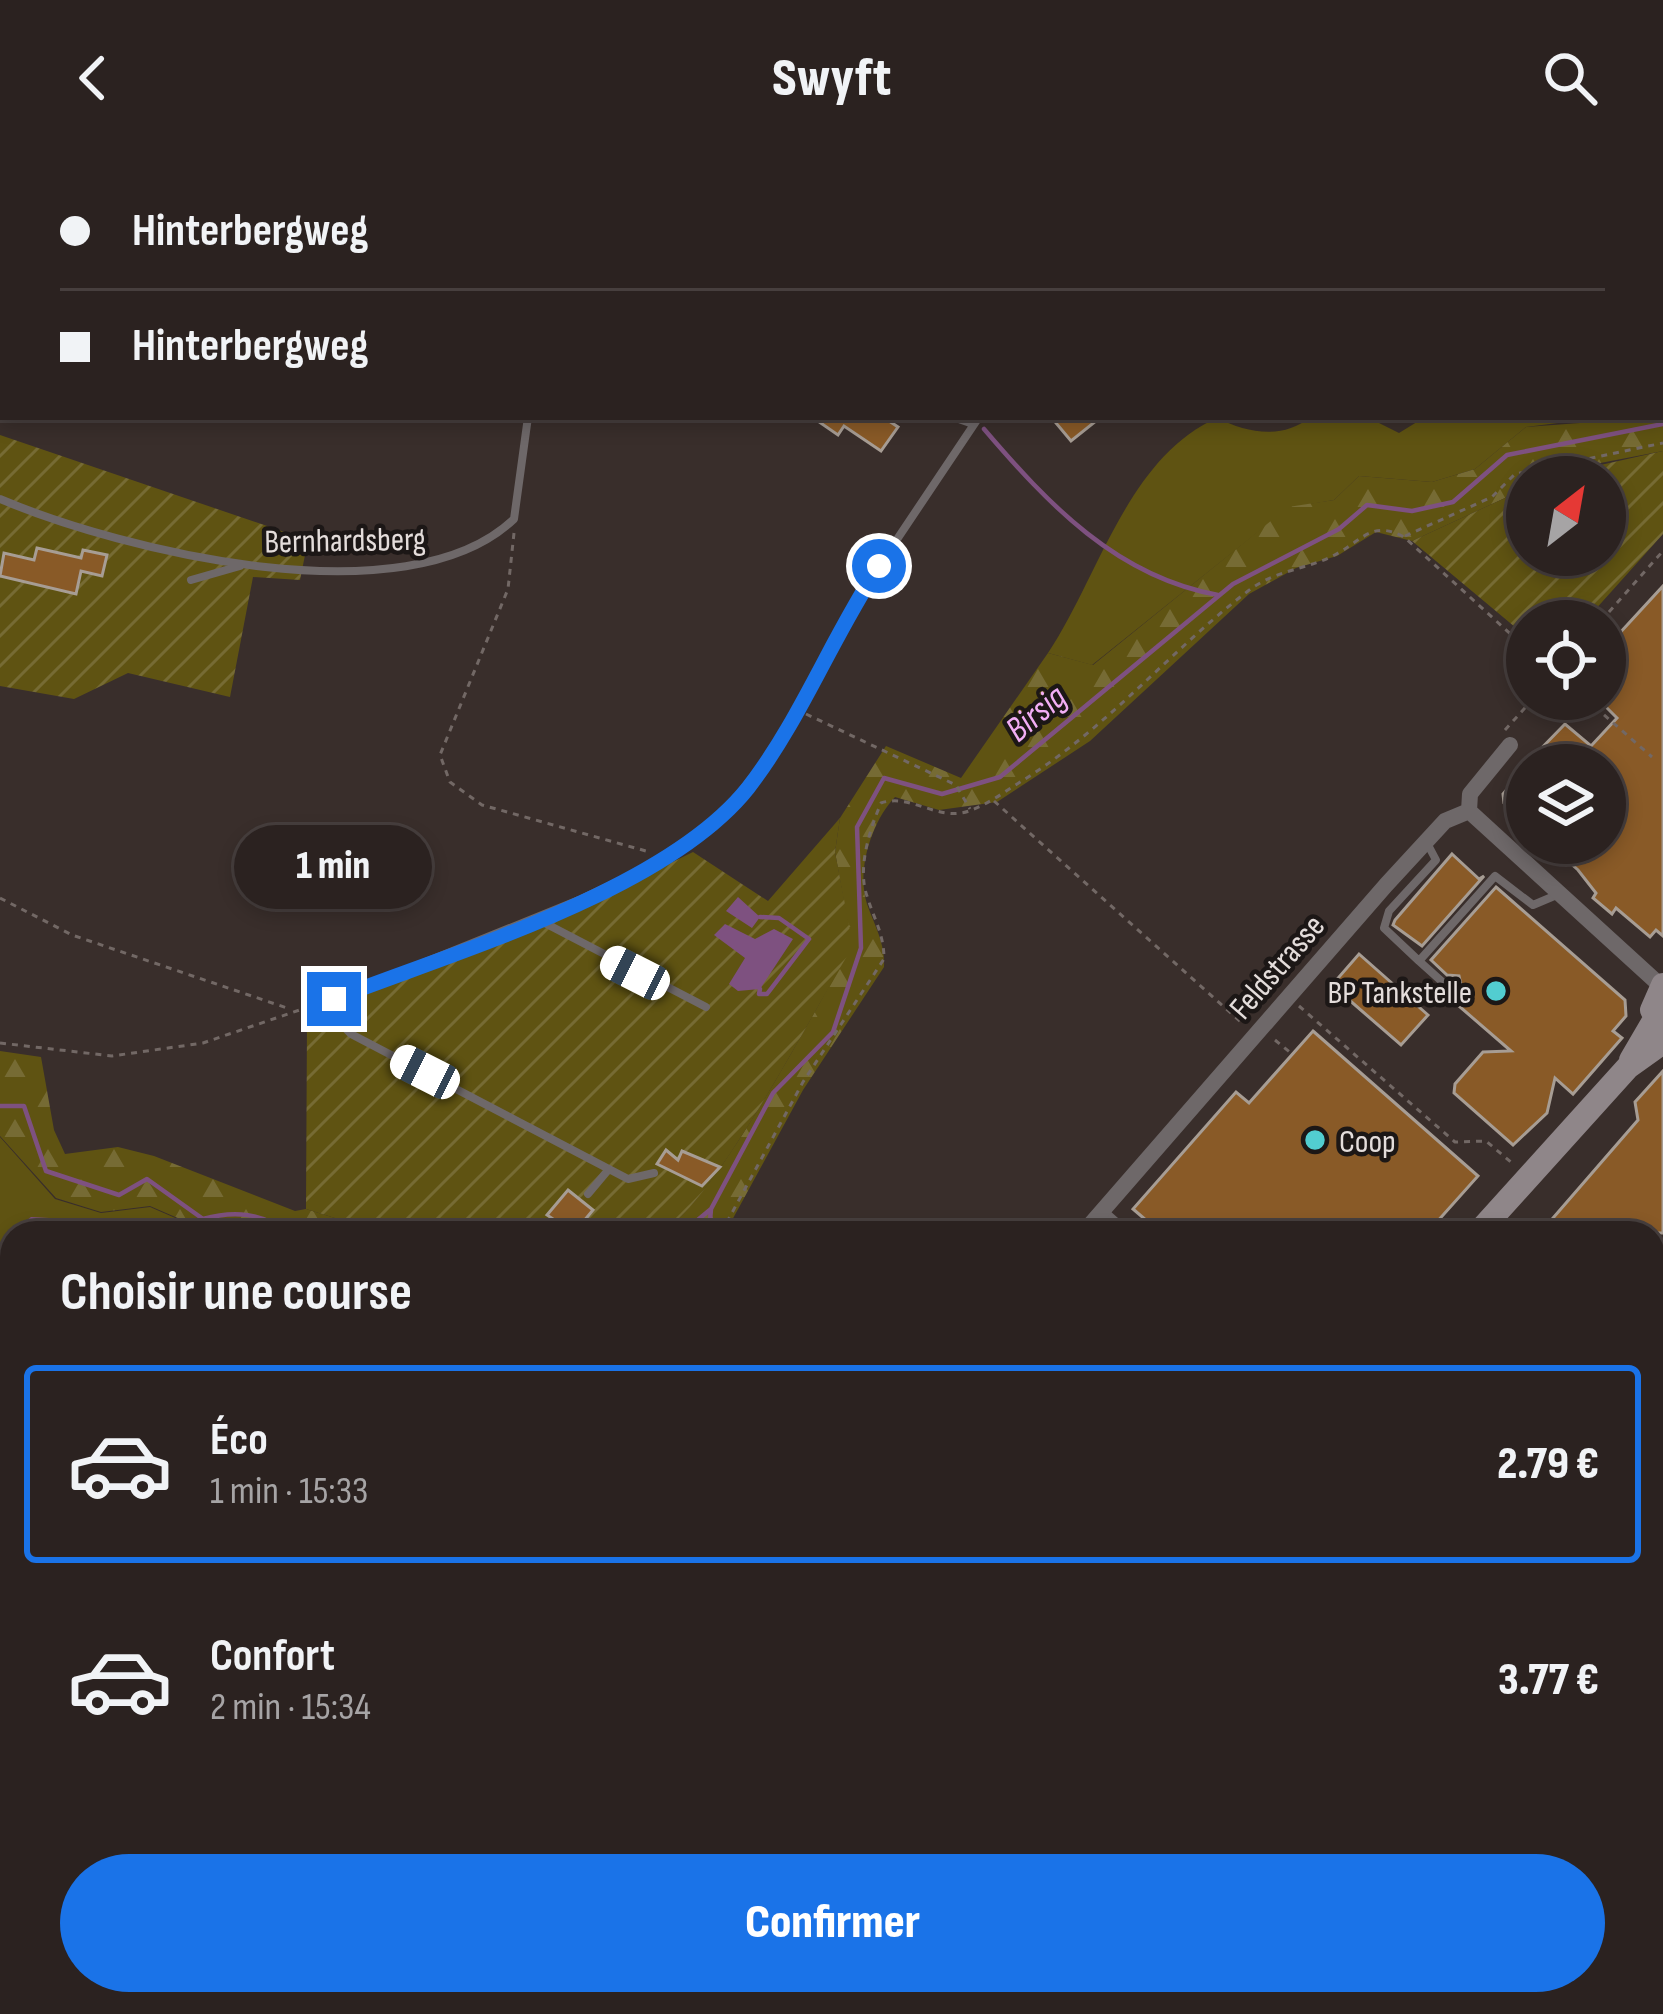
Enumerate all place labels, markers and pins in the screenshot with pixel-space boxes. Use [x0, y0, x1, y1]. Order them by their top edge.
place label: BP Tankstelle [1327, 973, 1472, 1013]
marker: BP Tankstelle [1483, 978, 1509, 1004]
place label: Coop [1339, 1122, 1396, 1162]
marker: Coop [1302, 1127, 1328, 1153]

